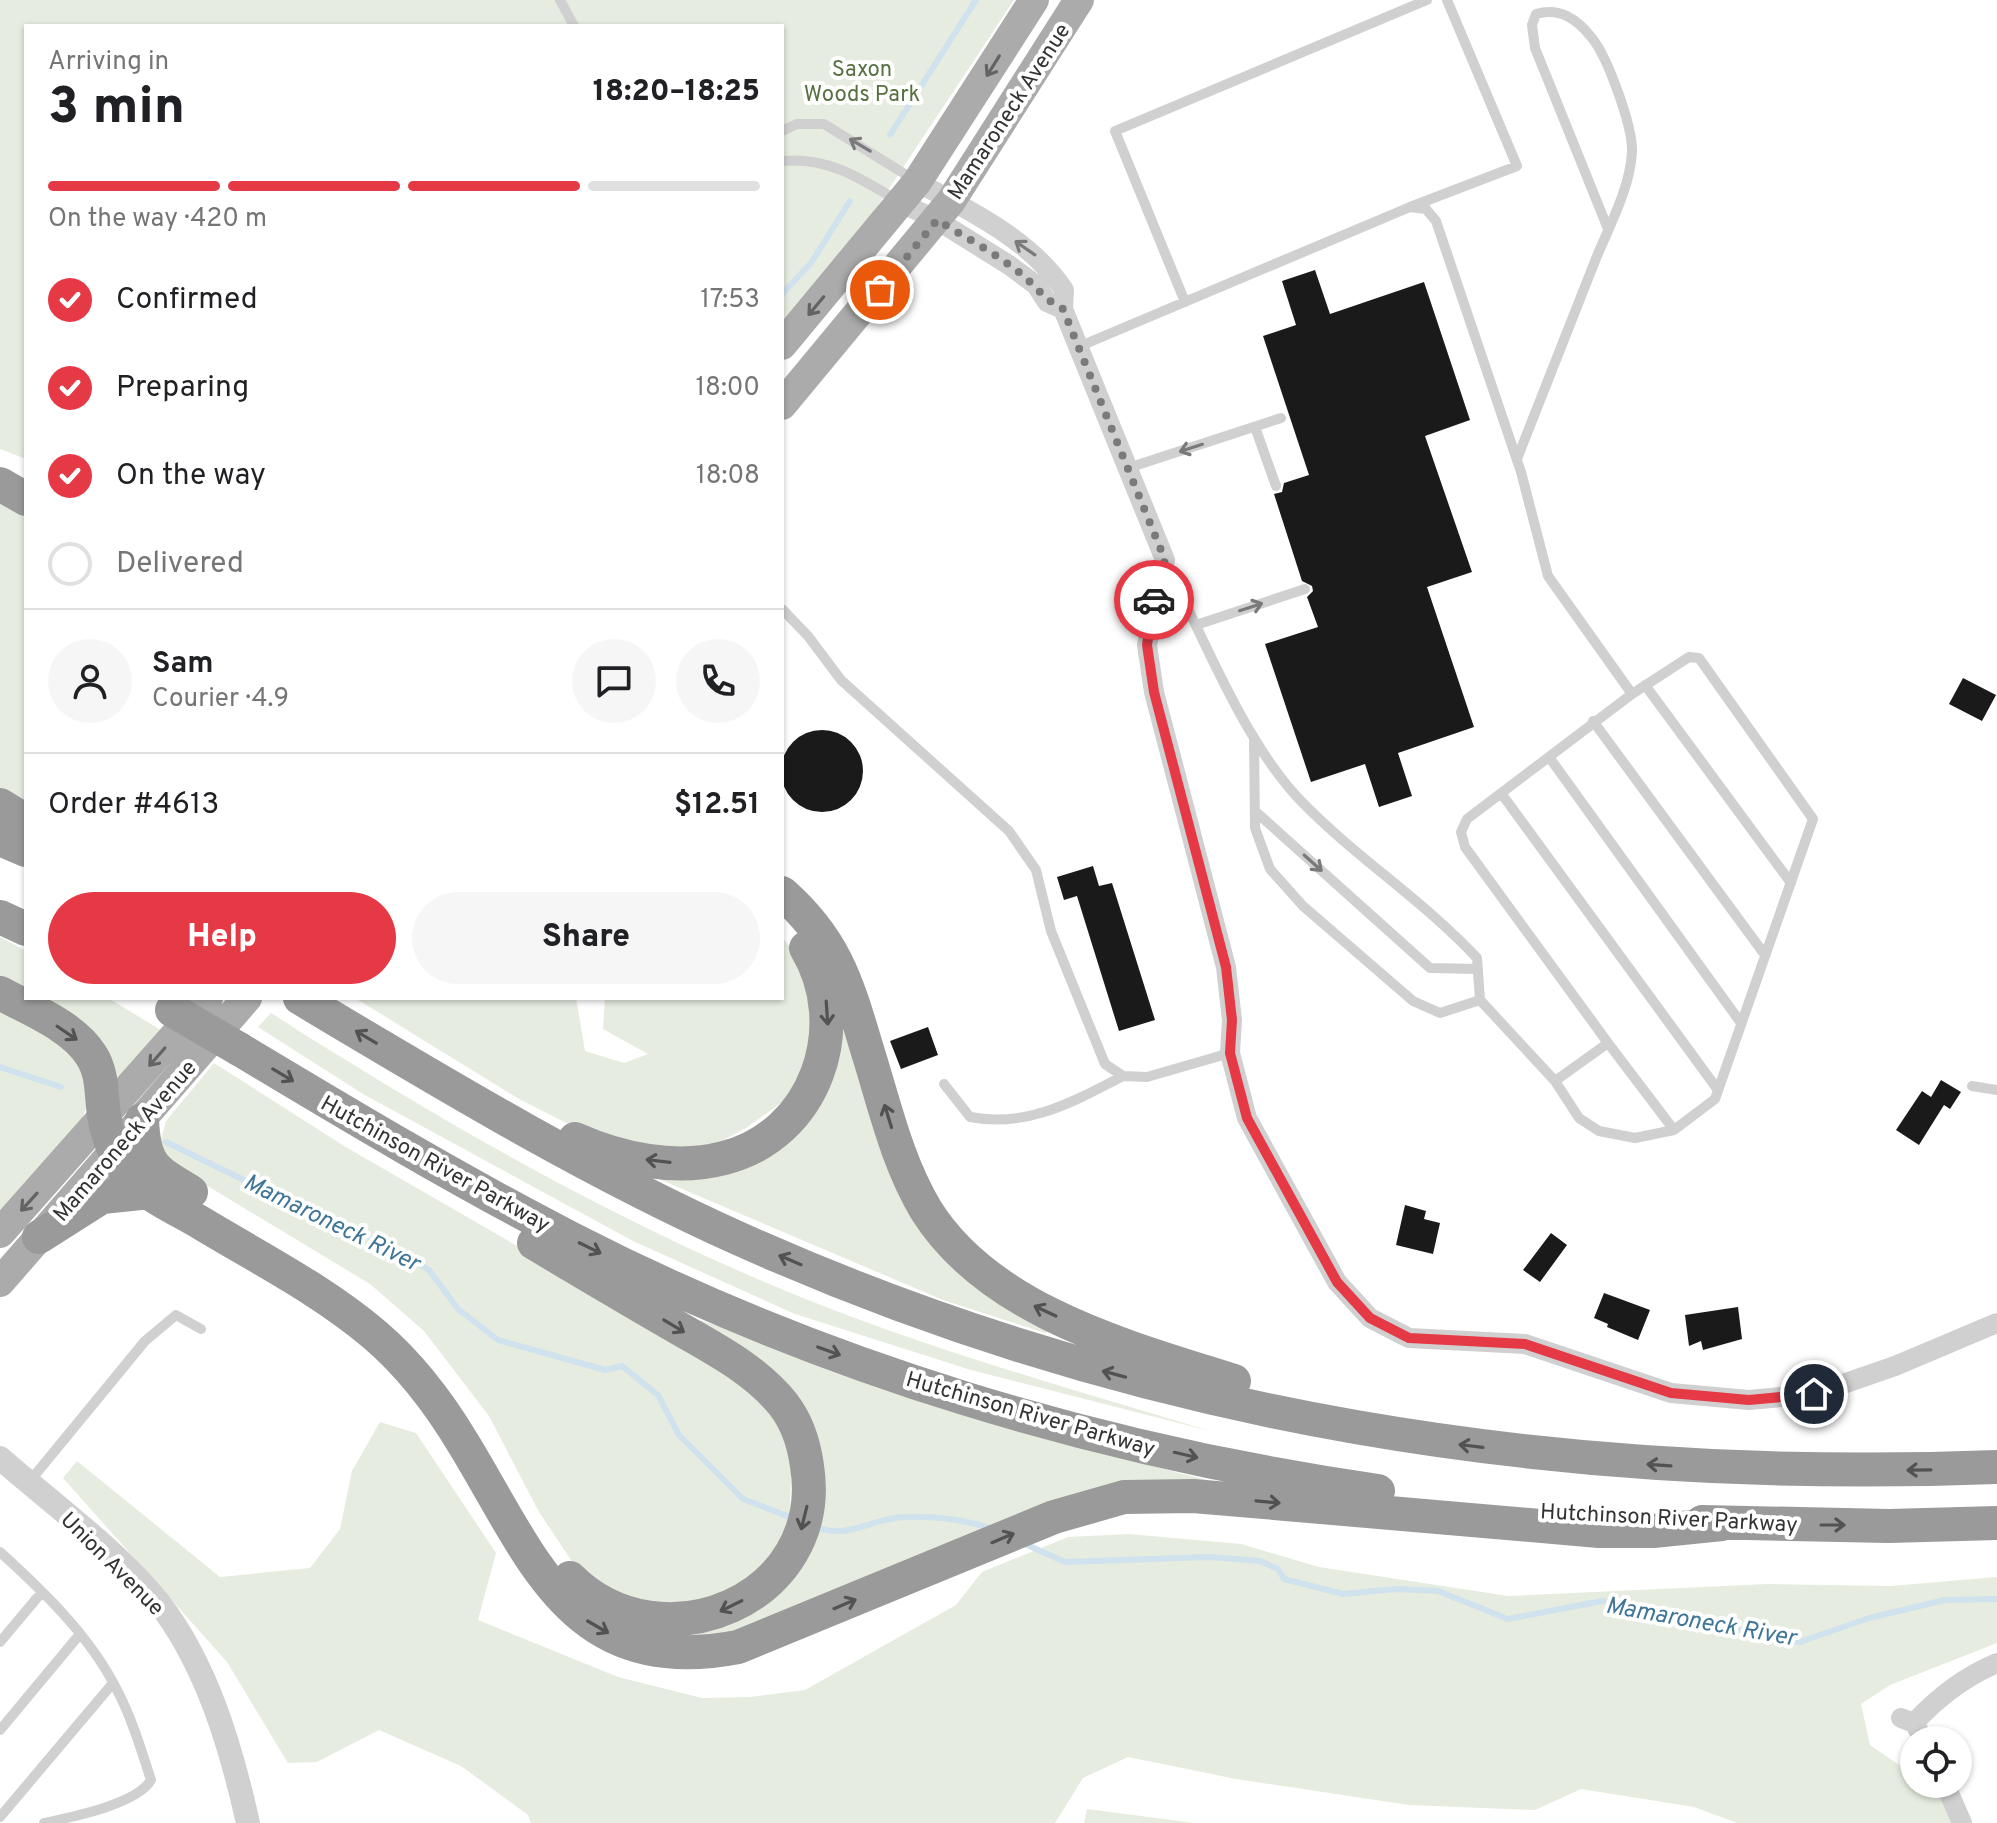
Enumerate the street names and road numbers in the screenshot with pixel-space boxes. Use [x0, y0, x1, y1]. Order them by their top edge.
street label: Mamaroneck Avenue [943, 19, 1077, 206]
street label: Mamaroneck Avenue [48, 1055, 203, 1228]
street label: Hutchinson River Parkway [315, 1091, 554, 1240]
street label: Hutchinson River Parkway [903, 1367, 1158, 1464]
street label: Hutchinson River Parkway [1539, 1499, 1798, 1540]
street label: Union Avenue [54, 1507, 169, 1622]

